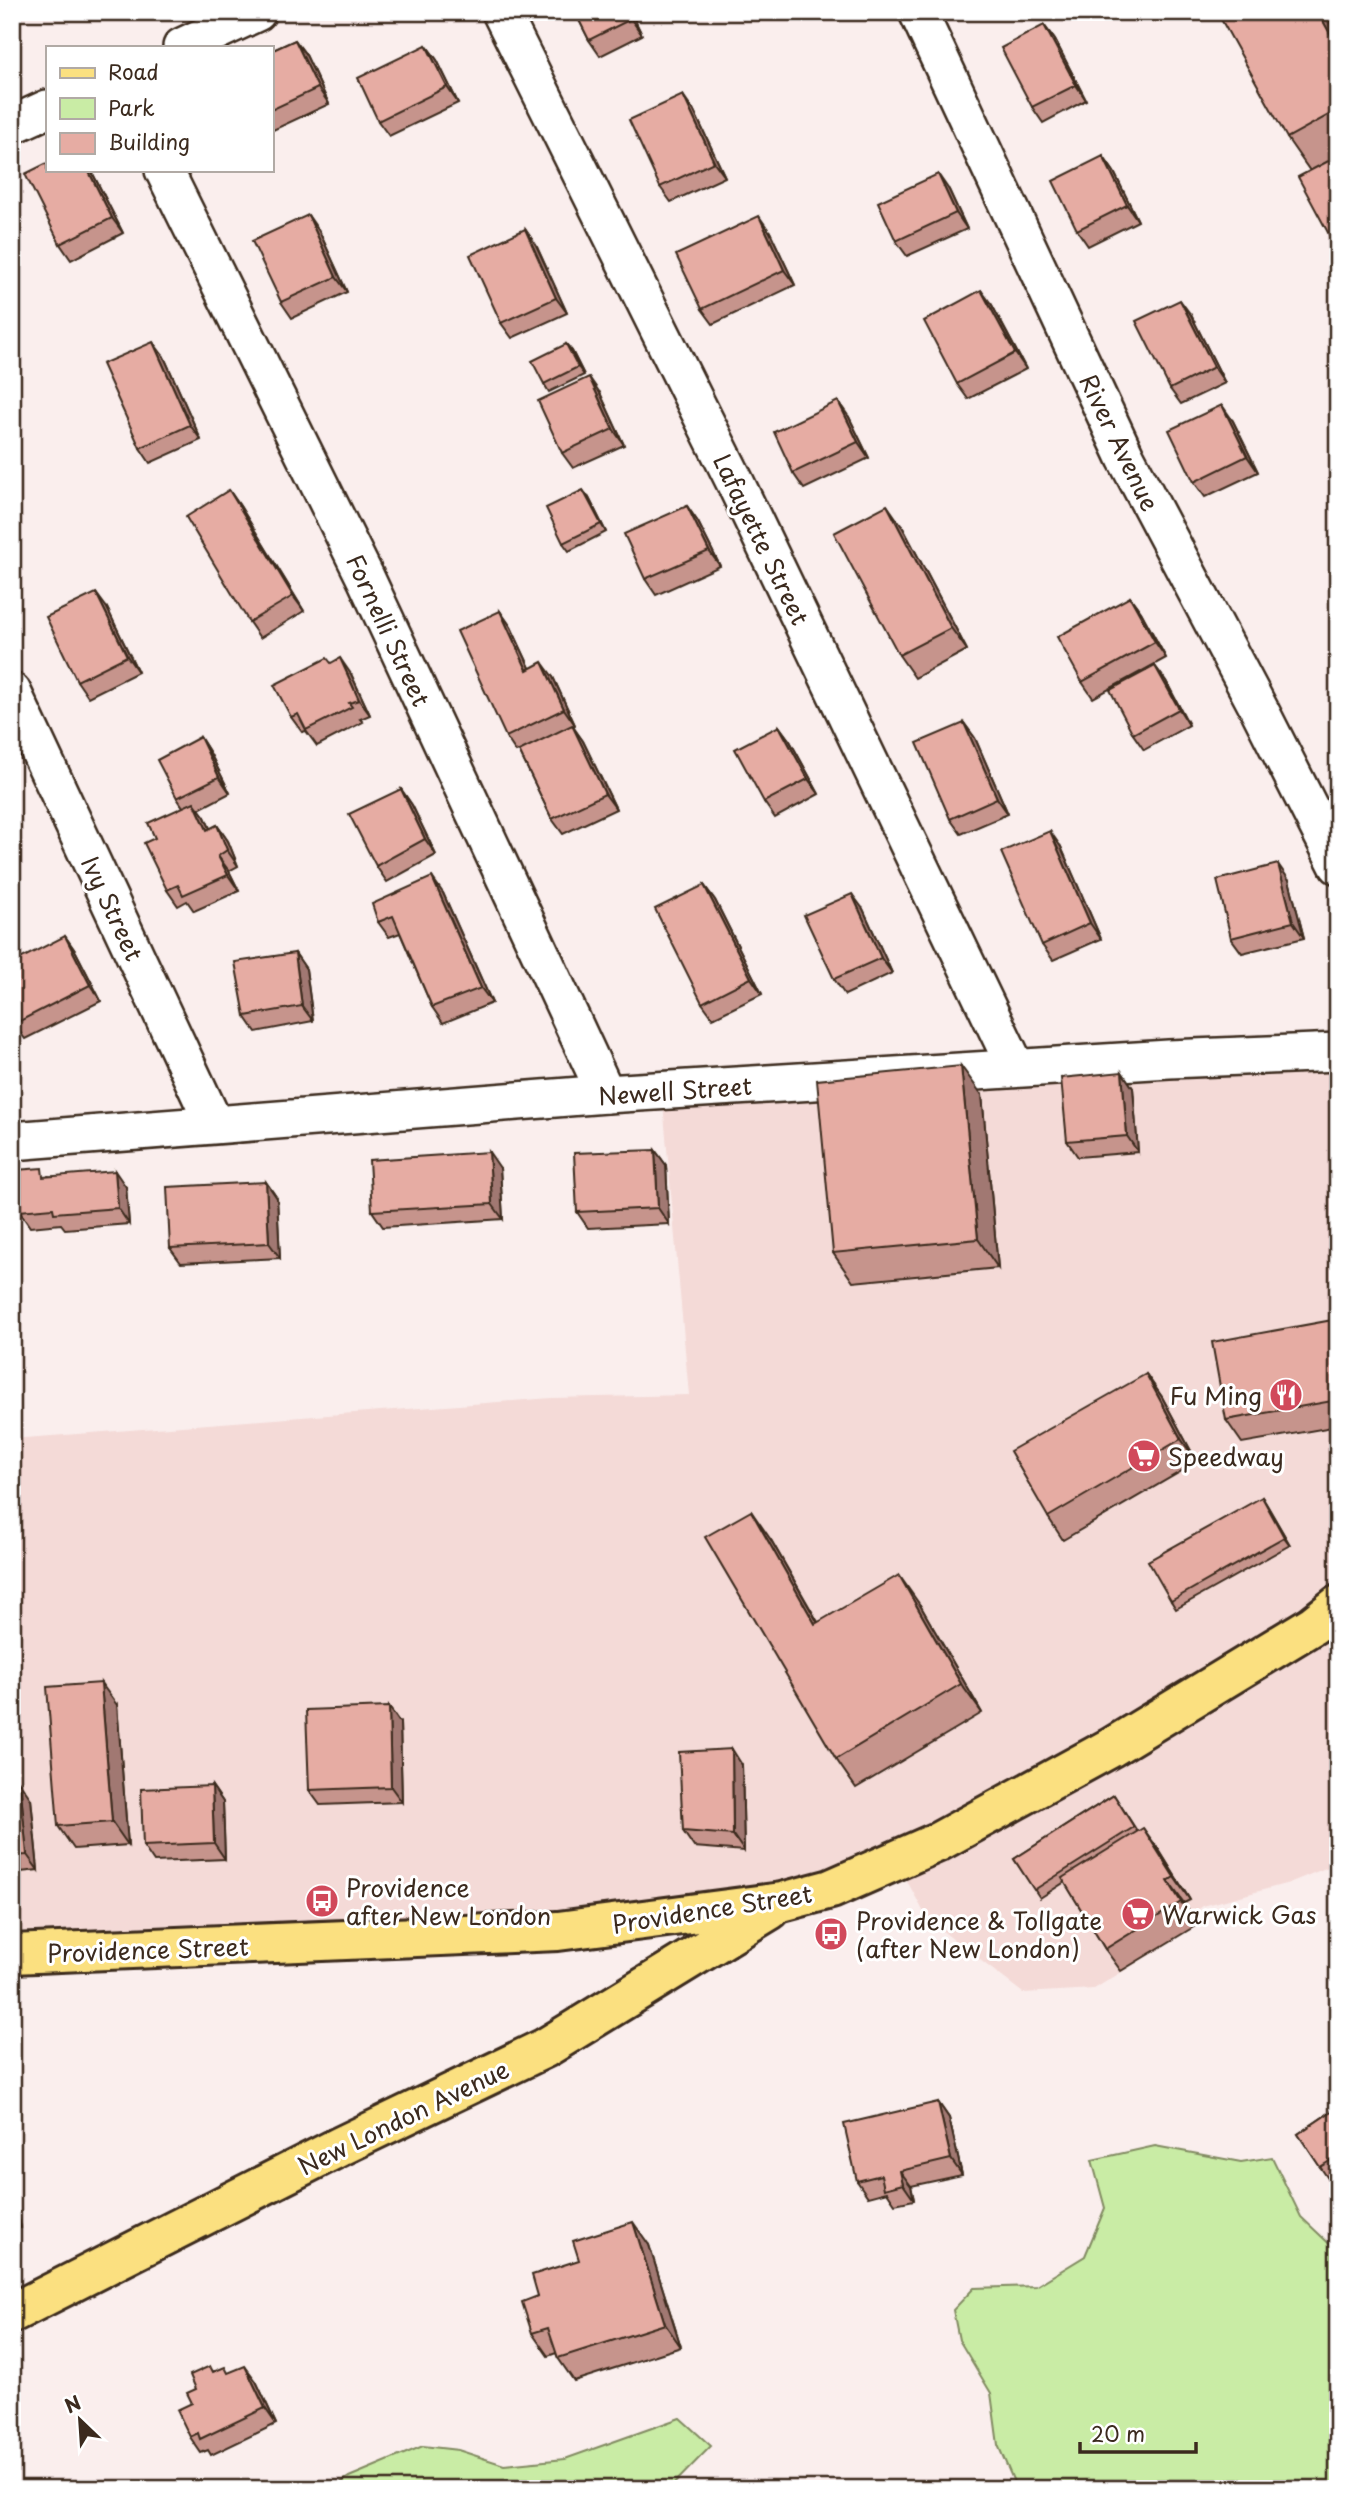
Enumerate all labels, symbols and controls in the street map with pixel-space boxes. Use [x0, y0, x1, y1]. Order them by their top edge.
legend [46, 46, 273, 172]
text: Road [108, 55, 159, 87]
text: Park [108, 91, 155, 123]
text: Building [108, 125, 190, 157]
street label: River Avenue [1071, 367, 1169, 517]
street label: Lafayette Street [705, 447, 819, 631]
street label: Fornelli Street [338, 548, 440, 712]
street label: Ivy Street [73, 850, 153, 967]
street label: Newell Street [597, 1067, 753, 1113]
restaurant icon: Fu Ming [1267, 1376, 1305, 1414]
place label: Fu Ming [1170, 1377, 1262, 1413]
supermarket icon: Speedway [1125, 1437, 1163, 1475]
place label: Speedway [1168, 1438, 1284, 1474]
place label: Providence after New London [346, 1869, 551, 1933]
street label: Providence Street [610, 1874, 815, 1942]
bus stop icon: Providence after New London [303, 1882, 341, 1920]
supermarket icon: Warwick Gas [1119, 1895, 1157, 1933]
place label: Warwick Gas [1162, 1896, 1316, 1932]
place label: Providence & Tollgate (after New London) [856, 1902, 1102, 1966]
bus stop icon: Providence & Tollgate (after New London) [812, 1915, 850, 1953]
street label: Providence Street [47, 1927, 250, 1971]
street label: New London Avenue [291, 2050, 515, 2184]
north arrow [46, 2386, 116, 2456]
text: N [60, 2388, 85, 2420]
scale bar [1080, 2410, 1196, 2454]
text: 20 m [1091, 2417, 1145, 2449]

